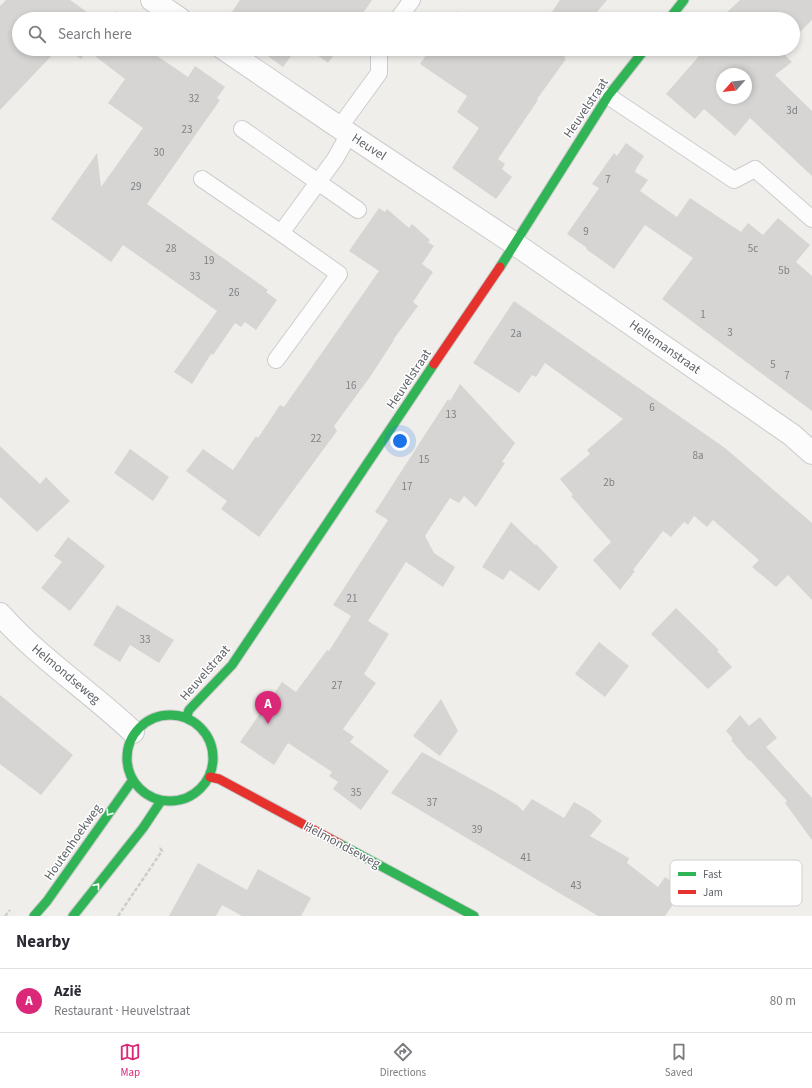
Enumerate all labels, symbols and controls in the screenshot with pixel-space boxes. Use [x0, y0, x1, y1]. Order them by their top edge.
search box [12, 12, 800, 56]
icon: search [26, 23, 48, 45]
text: Search here [58, 24, 132, 45]
north arrow [716, 68, 752, 104]
street label: Heuvelstraat [559, 74, 613, 142]
house number: 32 [189, 91, 199, 106]
house number: 3d [786, 103, 798, 118]
house number: 23 [182, 122, 192, 137]
street label: Heuvel [348, 129, 390, 165]
house number: 30 [154, 145, 164, 160]
house number: 7 [605, 172, 611, 187]
house number: 29 [131, 179, 141, 194]
house number: 9 [583, 224, 589, 239]
house number: 28 [166, 241, 177, 256]
house number: 5c [748, 241, 758, 256]
house number: 19 [204, 253, 214, 268]
house number: 5b [778, 263, 790, 278]
house number: 33 [190, 269, 200, 284]
house number: 26 [229, 285, 240, 300]
house number: 1 [700, 307, 706, 322]
street label: Hellemanstraat [626, 316, 705, 379]
house number: 3 [727, 325, 733, 340]
house number: 2a [510, 326, 522, 341]
street label: Heuvelstraat [382, 345, 436, 413]
house number: 5 [770, 357, 776, 372]
house number: 7 [784, 368, 790, 383]
house number: 16 [346, 378, 357, 393]
house number: 6 [649, 400, 655, 415]
house number: 13 [446, 407, 456, 422]
house number: 22 [311, 431, 321, 446]
your location [390, 431, 410, 451]
house number: 8a [692, 448, 704, 463]
house number: 15 [419, 452, 429, 467]
house number: 2b [603, 475, 615, 490]
house number: 17 [402, 479, 412, 494]
house number: 21 [347, 591, 357, 606]
house number: 33 [140, 632, 150, 647]
street label: Helmondseweg [28, 640, 104, 708]
street label: Heuvelstraat [176, 641, 235, 705]
house number: 27 [332, 678, 342, 693]
pin: A [255, 691, 281, 724]
house number: 35 [351, 785, 361, 800]
house number: 37 [427, 795, 437, 810]
street label: Houtenhoekweg [40, 800, 106, 884]
one-way arrow [106, 809, 114, 816]
street label: Helmondseweg [300, 817, 384, 873]
house number: 39 [472, 822, 482, 837]
house number: 41 [521, 850, 531, 865]
legend [670, 860, 802, 906]
text: Fast [703, 867, 722, 882]
house number: 43 [571, 878, 581, 893]
one-way arrow [93, 883, 100, 890]
text: Jam [703, 885, 723, 900]
text: Nearby [16, 930, 70, 954]
text: Azië [54, 981, 81, 1002]
text: A [25, 992, 33, 1010]
text: 80 m [770, 992, 796, 1010]
text: Restaurant · Heuvelstraat [54, 1002, 190, 1020]
tab: Map [119, 1041, 141, 1080]
tab: Directions [380, 1041, 426, 1080]
tab: Saved [665, 1041, 693, 1080]

